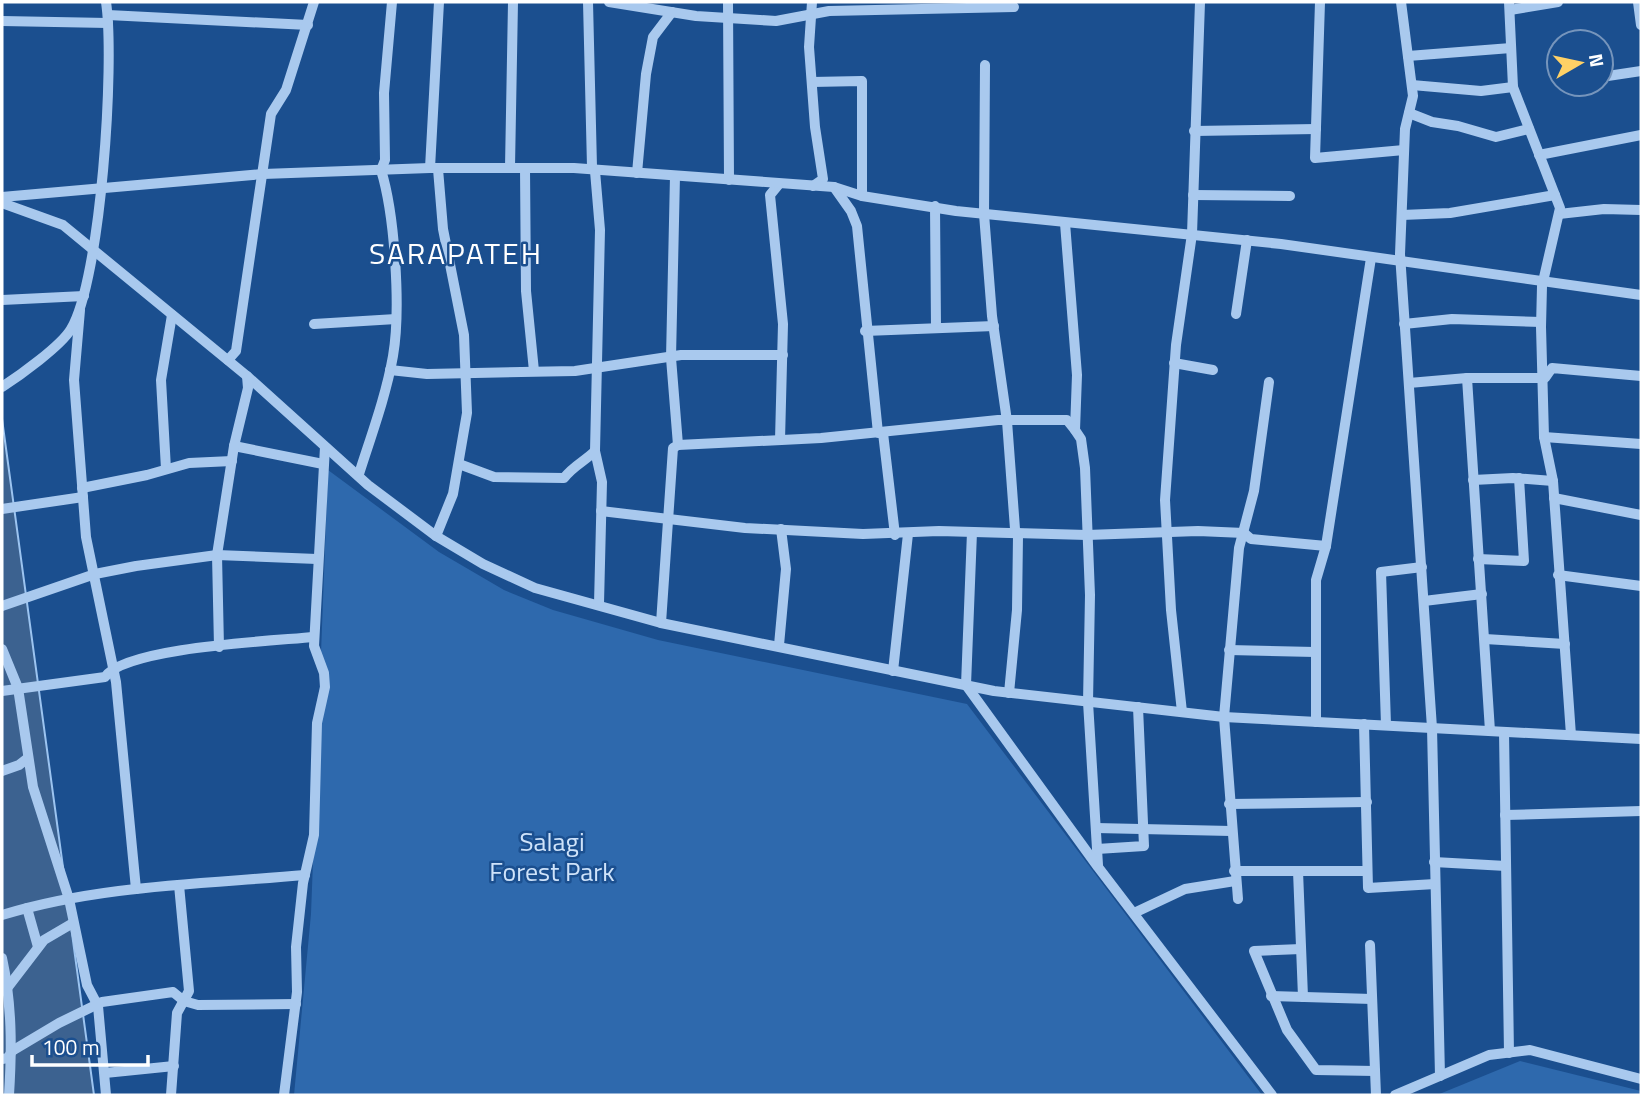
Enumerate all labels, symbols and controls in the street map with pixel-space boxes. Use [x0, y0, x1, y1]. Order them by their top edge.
north arrow [1545, 28, 1615, 98]
text: N [1582, 51, 1613, 69]
district label: SARAPATEH [369, 230, 543, 276]
park label: Salagi Forest Park [489, 822, 615, 891]
scale bar [32, 1024, 147, 1068]
text: 100 m [42, 1031, 99, 1063]

